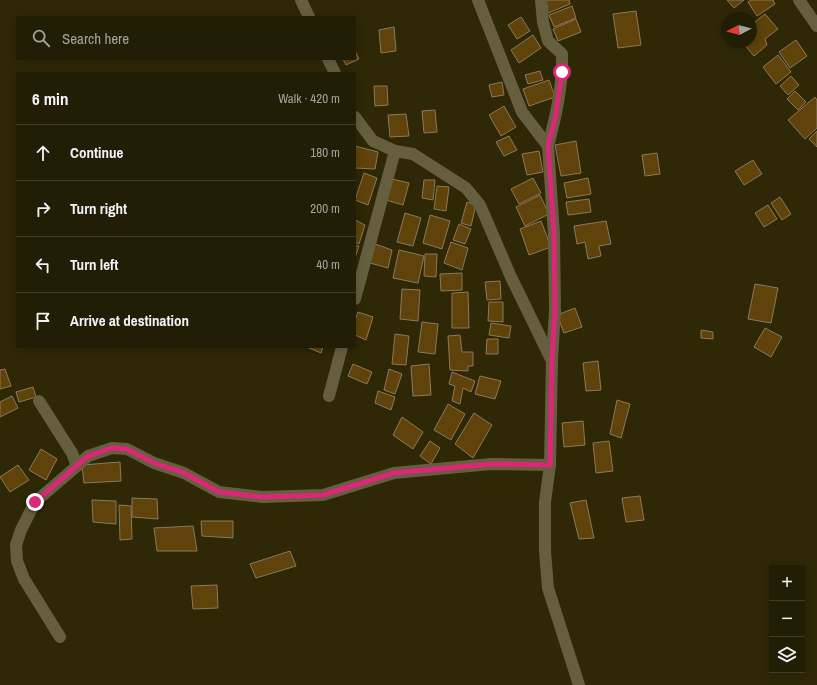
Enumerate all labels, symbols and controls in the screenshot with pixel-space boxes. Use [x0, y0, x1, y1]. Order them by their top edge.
north arrow [721, 12, 757, 48]
search box [16, 16, 356, 60]
icon: search [30, 27, 52, 49]
text: Search here [62, 28, 129, 49]
route start [553, 63, 571, 81]
text: 6 min [32, 87, 68, 110]
text: Walk · 420 m [278, 90, 340, 107]
icon: ahead [32, 142, 54, 164]
text: Continue [70, 142, 123, 163]
text: 180 m [310, 144, 340, 161]
icon: right [32, 198, 54, 220]
text: Turn right [70, 198, 127, 219]
text: 200 m [310, 200, 340, 217]
icon: left [32, 254, 54, 276]
text: Turn left [70, 254, 118, 275]
text: 40 m [316, 256, 340, 273]
icon: arrive [32, 310, 54, 332]
text: Arrive at destination [70, 310, 189, 331]
route end [26, 493, 44, 511]
map controls [769, 565, 805, 673]
button: + [769, 565, 805, 601]
button: − [769, 601, 805, 637]
button: layers [769, 637, 805, 673]

